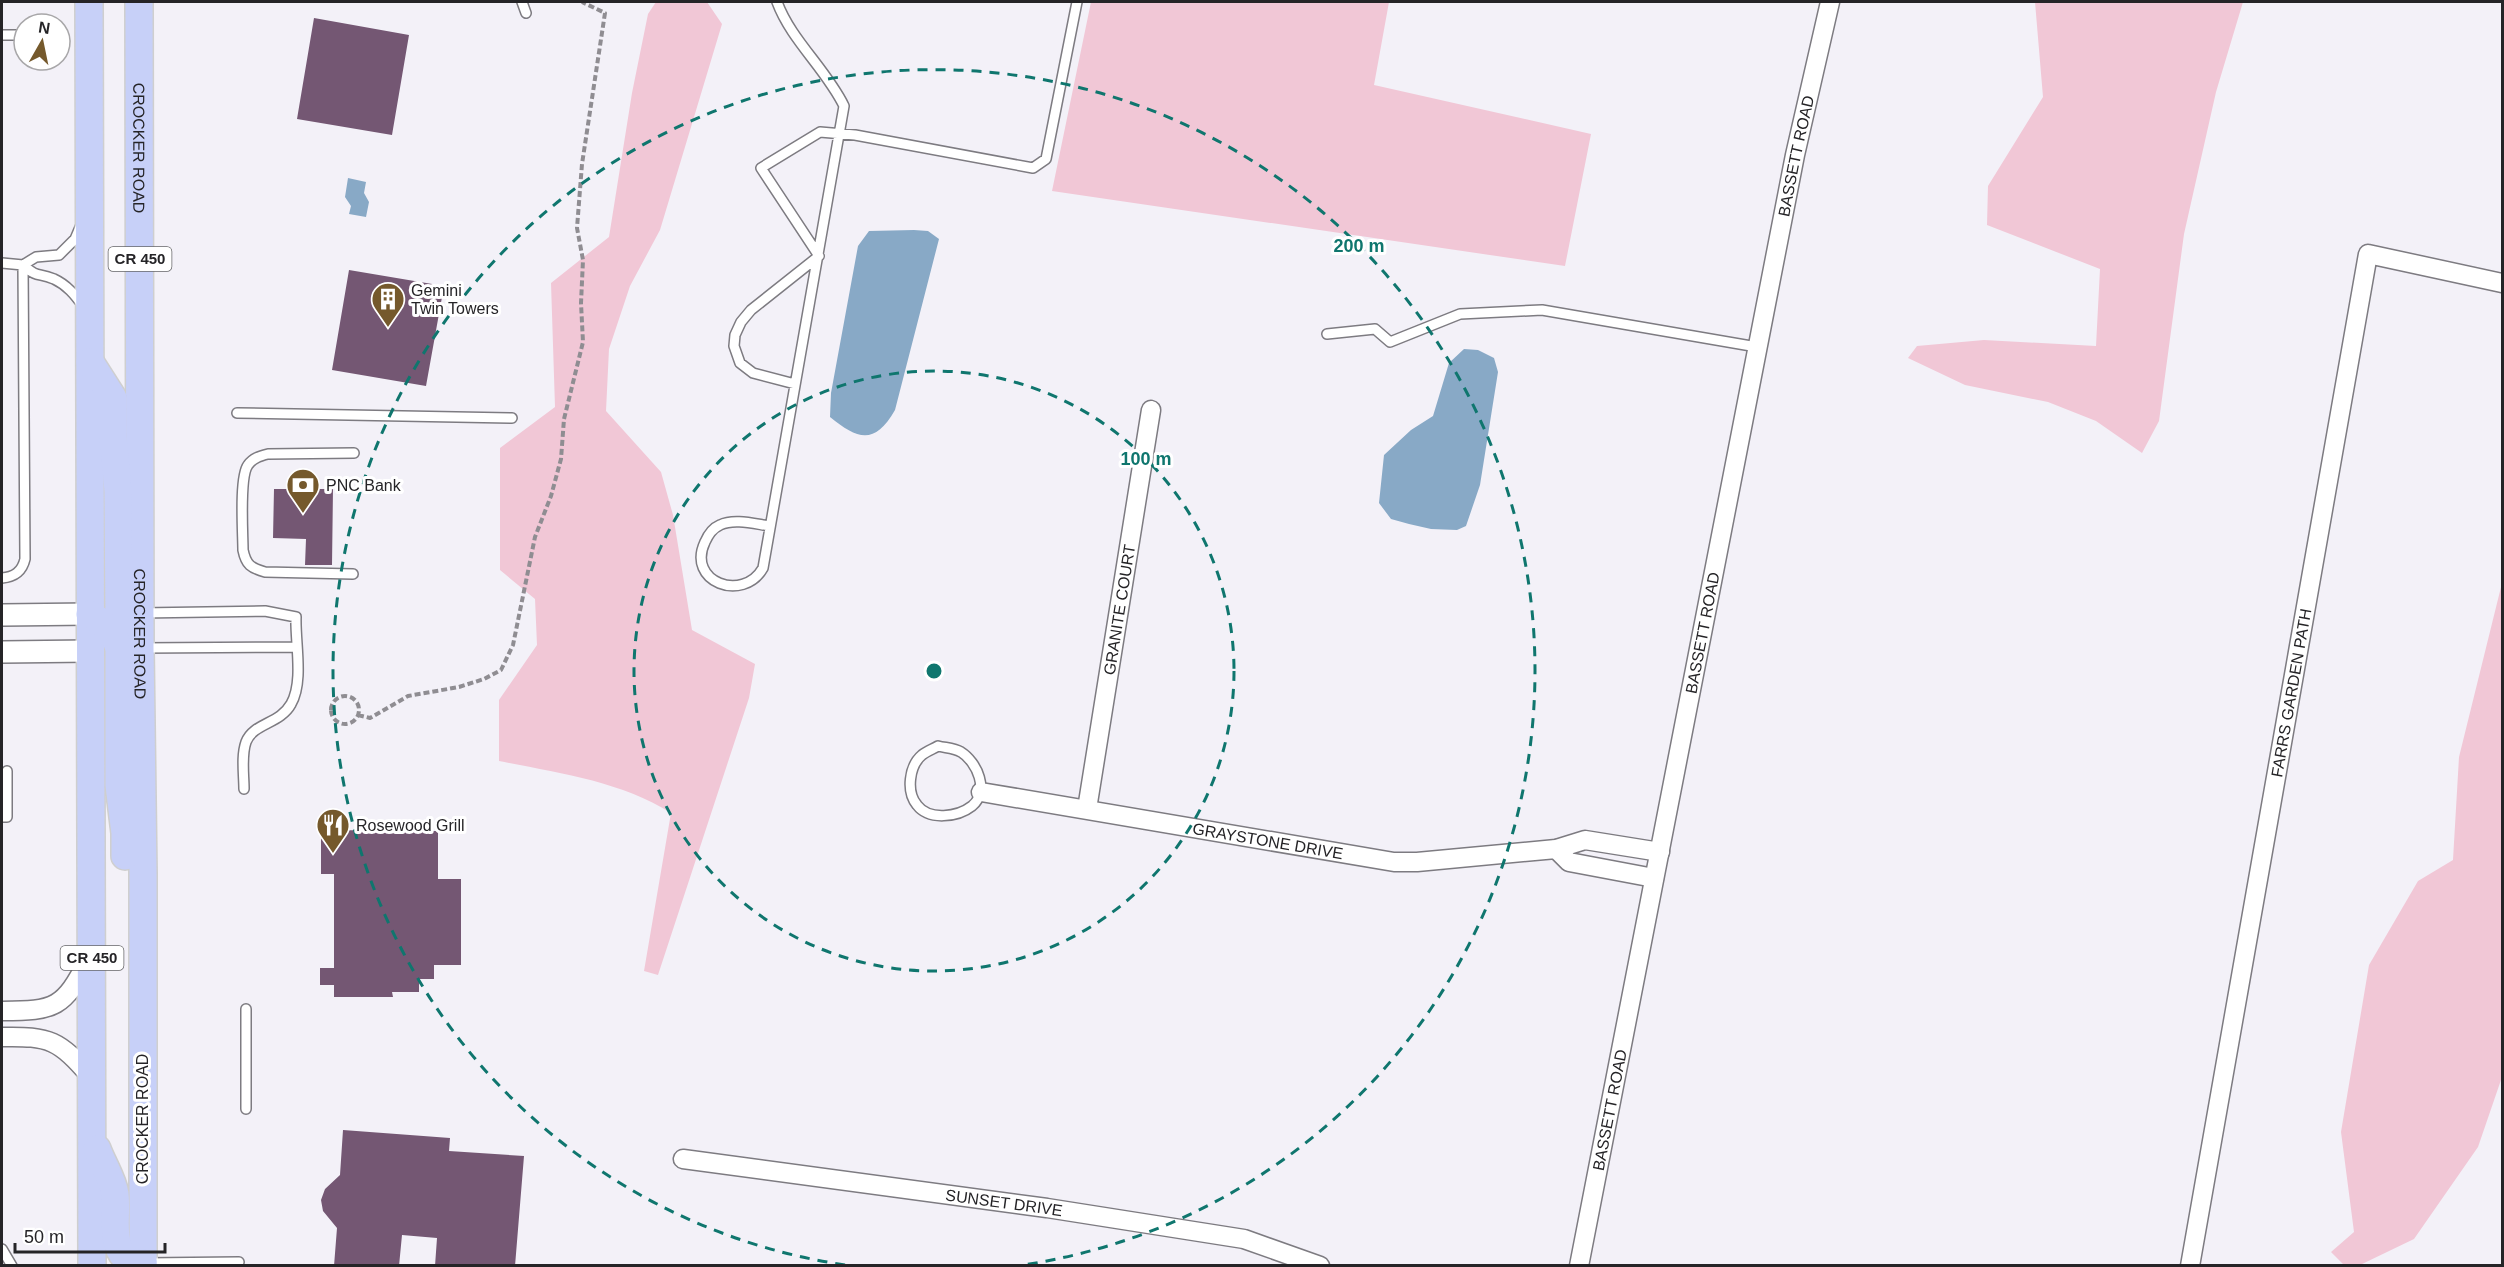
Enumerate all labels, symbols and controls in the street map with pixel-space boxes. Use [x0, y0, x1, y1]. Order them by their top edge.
north arrow [12, 12, 72, 72]
text: N [37, 18, 51, 37]
street label: CROCKER ROAD [130, 83, 147, 213]
street label: BASSETT ROAD [1775, 94, 1817, 218]
text: 200 m [1333, 236, 1385, 256]
road number: CR 450 [108, 247, 172, 271]
building icon: Gemini Twin Towers [370, 281, 406, 328]
place label: Gemini Twin Towers [411, 282, 499, 317]
text: 100 m [1120, 449, 1172, 469]
bank icon: PNC Bank [285, 467, 321, 514]
place label: PNC Bank [326, 477, 402, 494]
street label: GRANITE COURT [1101, 543, 1138, 676]
street label: CROCKER ROAD [131, 569, 149, 699]
street label: BASSETT ROAD [1682, 571, 1723, 695]
street label: FARRS GARDEN PATH [2268, 607, 2315, 779]
centre of rings [924, 661, 944, 681]
restaurant icon: Rosewood Grill [315, 807, 351, 854]
place label: Rosewood Grill [356, 817, 464, 834]
street label: GRAYSTONE DRIVE [1191, 820, 1344, 862]
road number: CR 450 [60, 946, 124, 970]
street label: BASSETT ROAD [1590, 1048, 1630, 1172]
street label: CROCKER ROAD [134, 1054, 151, 1184]
street label: SUNSET DRIVE [944, 1186, 1064, 1219]
scale bar [15, 1216, 165, 1254]
text: 50 m [24, 1227, 64, 1247]

